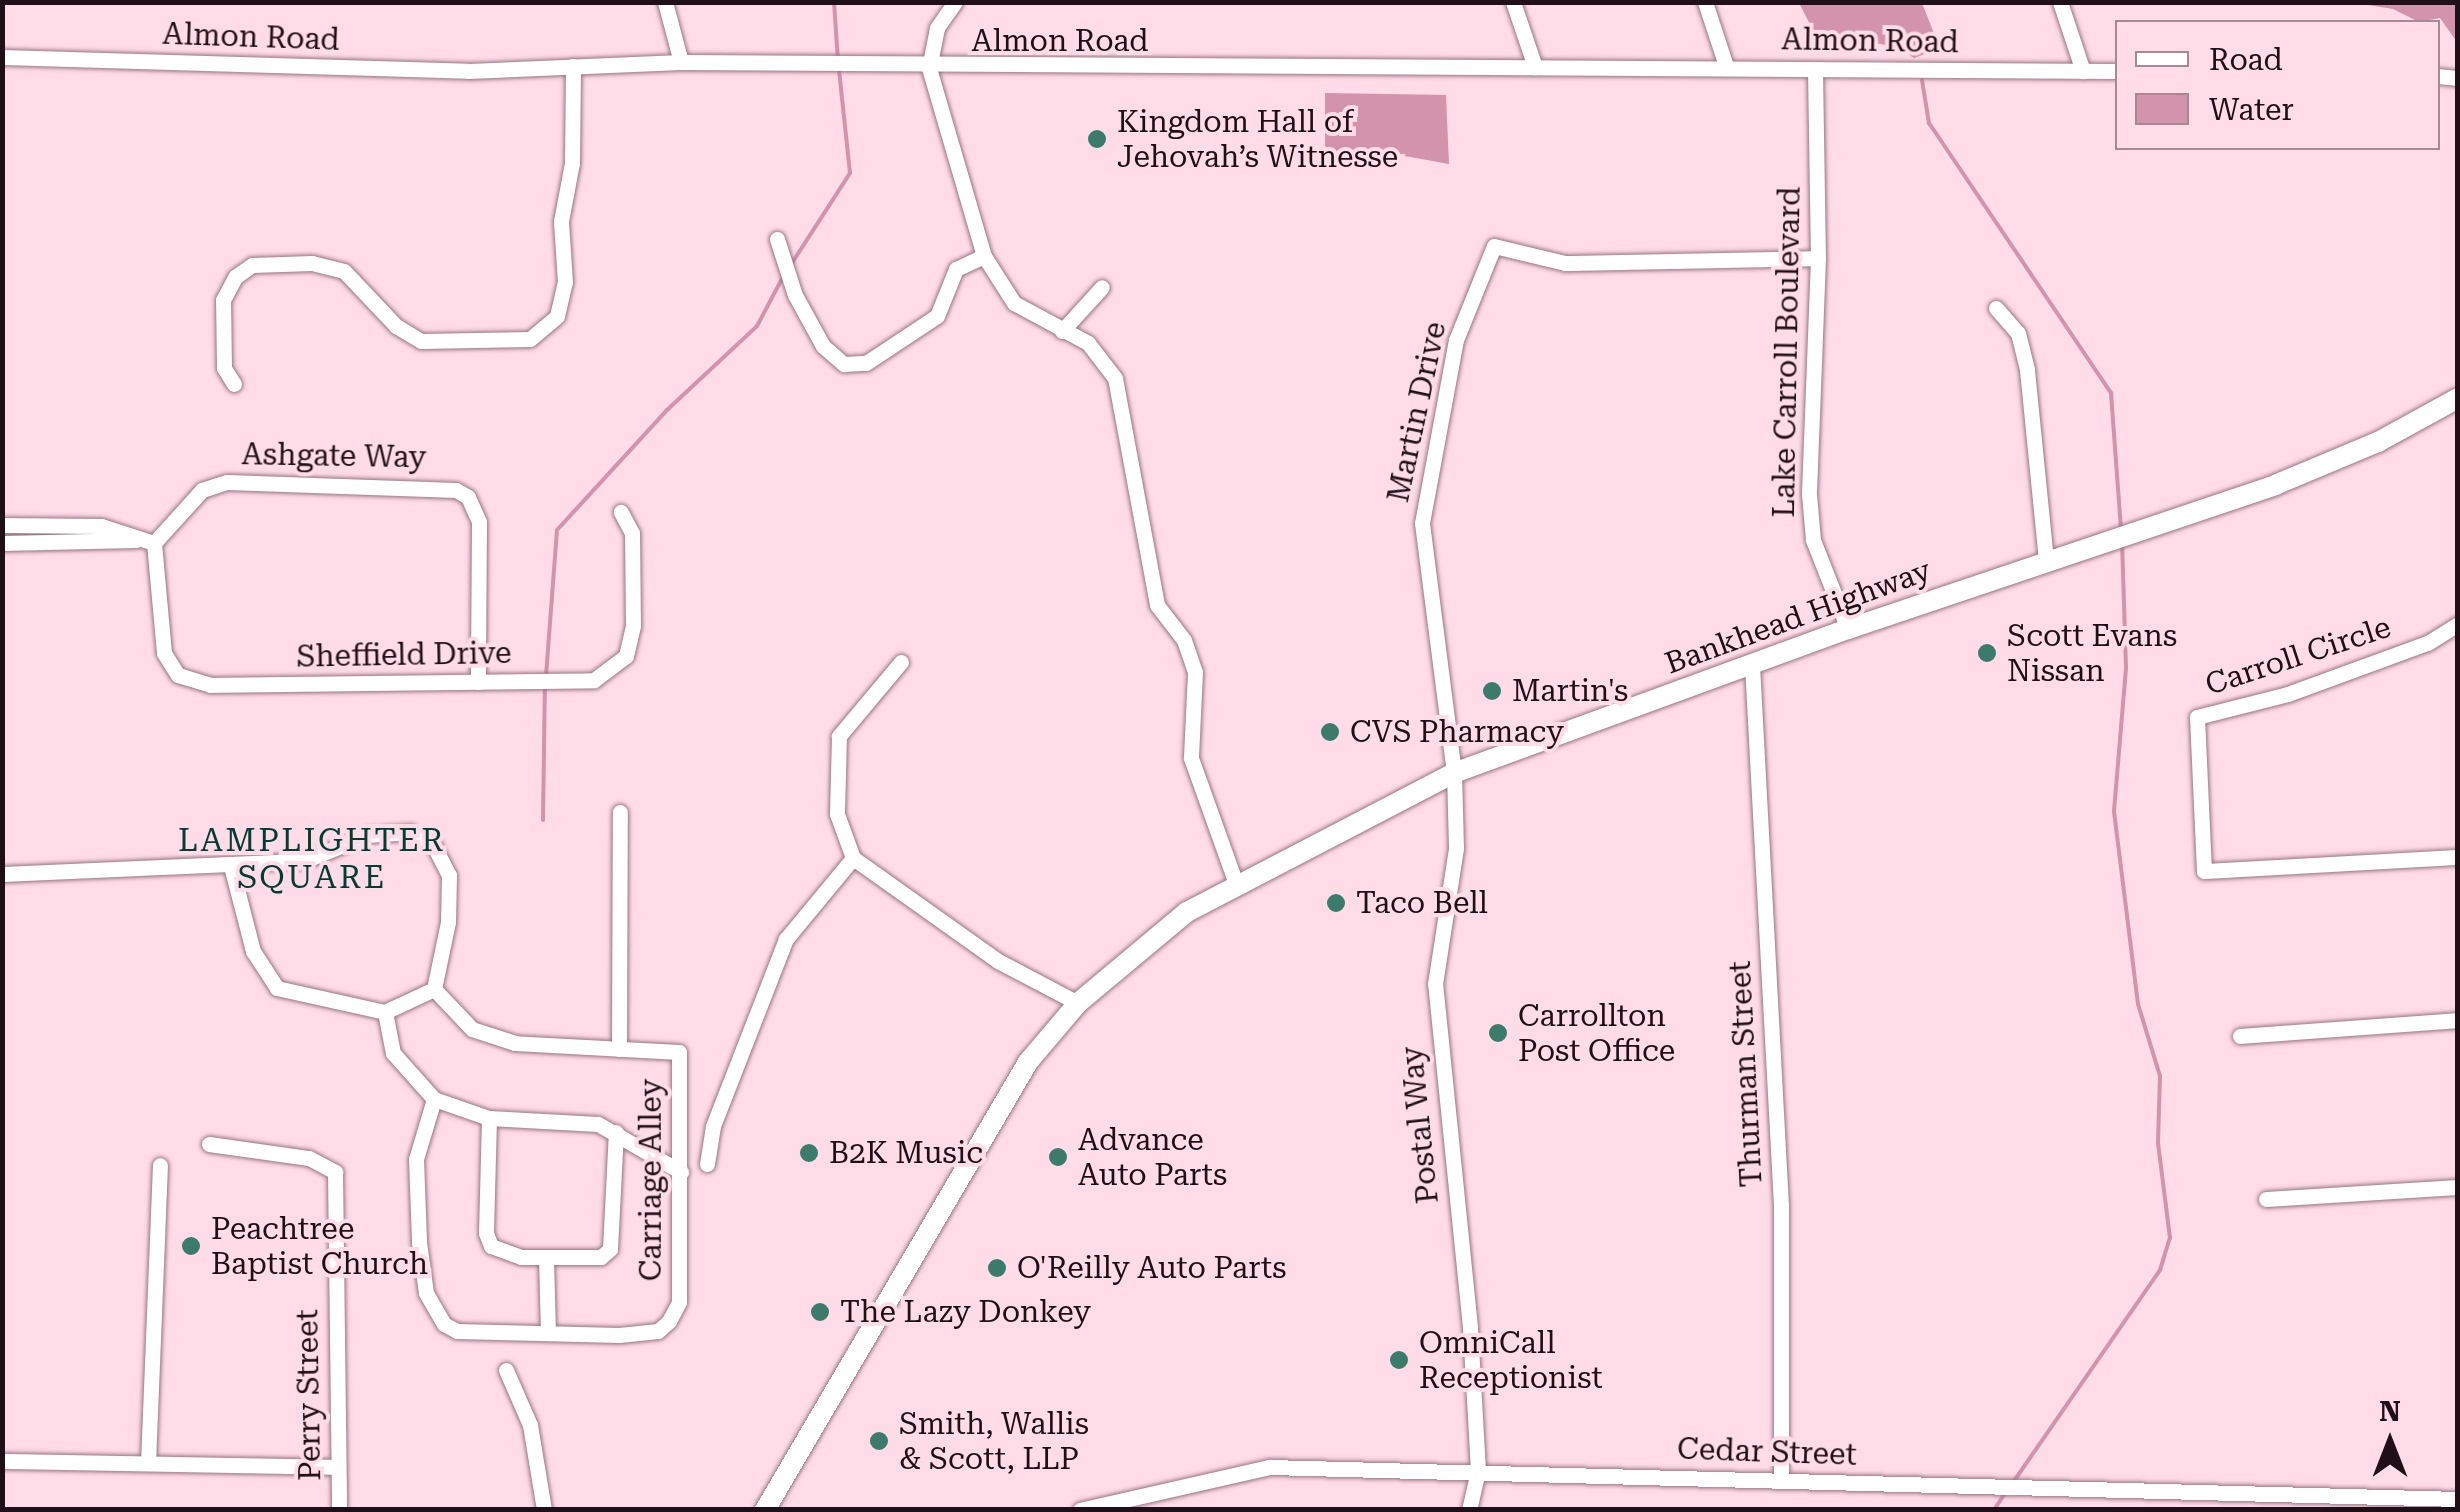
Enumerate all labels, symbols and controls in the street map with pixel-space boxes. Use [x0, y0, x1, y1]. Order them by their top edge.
street label: Almon Road [162, 16, 340, 58]
legend [2115, 20, 2440, 150]
street label: Almon Road [1781, 21, 1959, 61]
street label: Almon Road [971, 23, 1149, 59]
text: Road [2209, 42, 2283, 77]
text: Water [2209, 92, 2294, 127]
place label: Kingdom Hall of Jehovah’s Witnesse [1117, 104, 1398, 174]
marker: Kingdom Hall of Jehovah’s Witnesse [1086, 128, 1108, 150]
street label: Lake Carroll Boulevard [1766, 186, 1808, 518]
street label: Martin Drive [1380, 319, 1454, 505]
street label: Ashgate Way [241, 436, 427, 476]
street label: Bankhead Highway [1660, 552, 1936, 682]
street label: Carroll Circle [2201, 609, 2395, 703]
place label: Scott Evans Nissan [2007, 618, 2177, 688]
street label: Sheffield Drive [296, 635, 512, 675]
marker: Scott Evans Nissan [1976, 642, 1998, 664]
place label: Martin's [1512, 673, 1628, 709]
marker: Martin's [1481, 680, 1503, 702]
place label: CVS Pharmacy [1350, 714, 1564, 750]
marker: CVS Pharmacy [1319, 721, 1341, 743]
district label: LAMPLIGHTER SQUARE [178, 822, 446, 897]
place label: Taco Bell [1356, 885, 1488, 921]
marker: Taco Bell [1325, 892, 1347, 914]
street label: Thurman Street [1722, 960, 1770, 1188]
place label: Carrollton Post Office [1518, 998, 1675, 1068]
marker: Carrollton Post Office [1487, 1022, 1509, 1044]
street label: Postal Way [1394, 1045, 1446, 1205]
street label: Carriage Alley [633, 1079, 669, 1281]
place label: Advance Auto Parts [1078, 1122, 1227, 1192]
place label: B2K Music [829, 1135, 983, 1171]
marker: B2K Music [798, 1142, 820, 1164]
marker: Advance Auto Parts [1047, 1146, 1069, 1168]
place label: Peachtree Baptist Church [211, 1211, 428, 1282]
marker: Peachtree Baptist Church [180, 1235, 202, 1257]
place label: O'Reilly Auto Parts [1017, 1250, 1286, 1286]
marker: O'Reilly Auto Parts [986, 1257, 1008, 1279]
place label: The Lazy Donkey [840, 1294, 1091, 1330]
marker: The Lazy Donkey [809, 1301, 831, 1323]
street label: Perry Street [290, 1309, 328, 1481]
place label: OmniCall Receptionist [1419, 1325, 1603, 1396]
marker: OmniCall Receptionist [1388, 1349, 1410, 1371]
north arrow [2340, 1392, 2440, 1492]
text: N [2379, 1395, 2401, 1428]
place label: Smith, Wallis & Scott, LLP [899, 1406, 1089, 1476]
marker: Smith, Wallis & Scott, LLP [868, 1430, 890, 1452]
street label: Cedar Street [1677, 1431, 1857, 1473]

